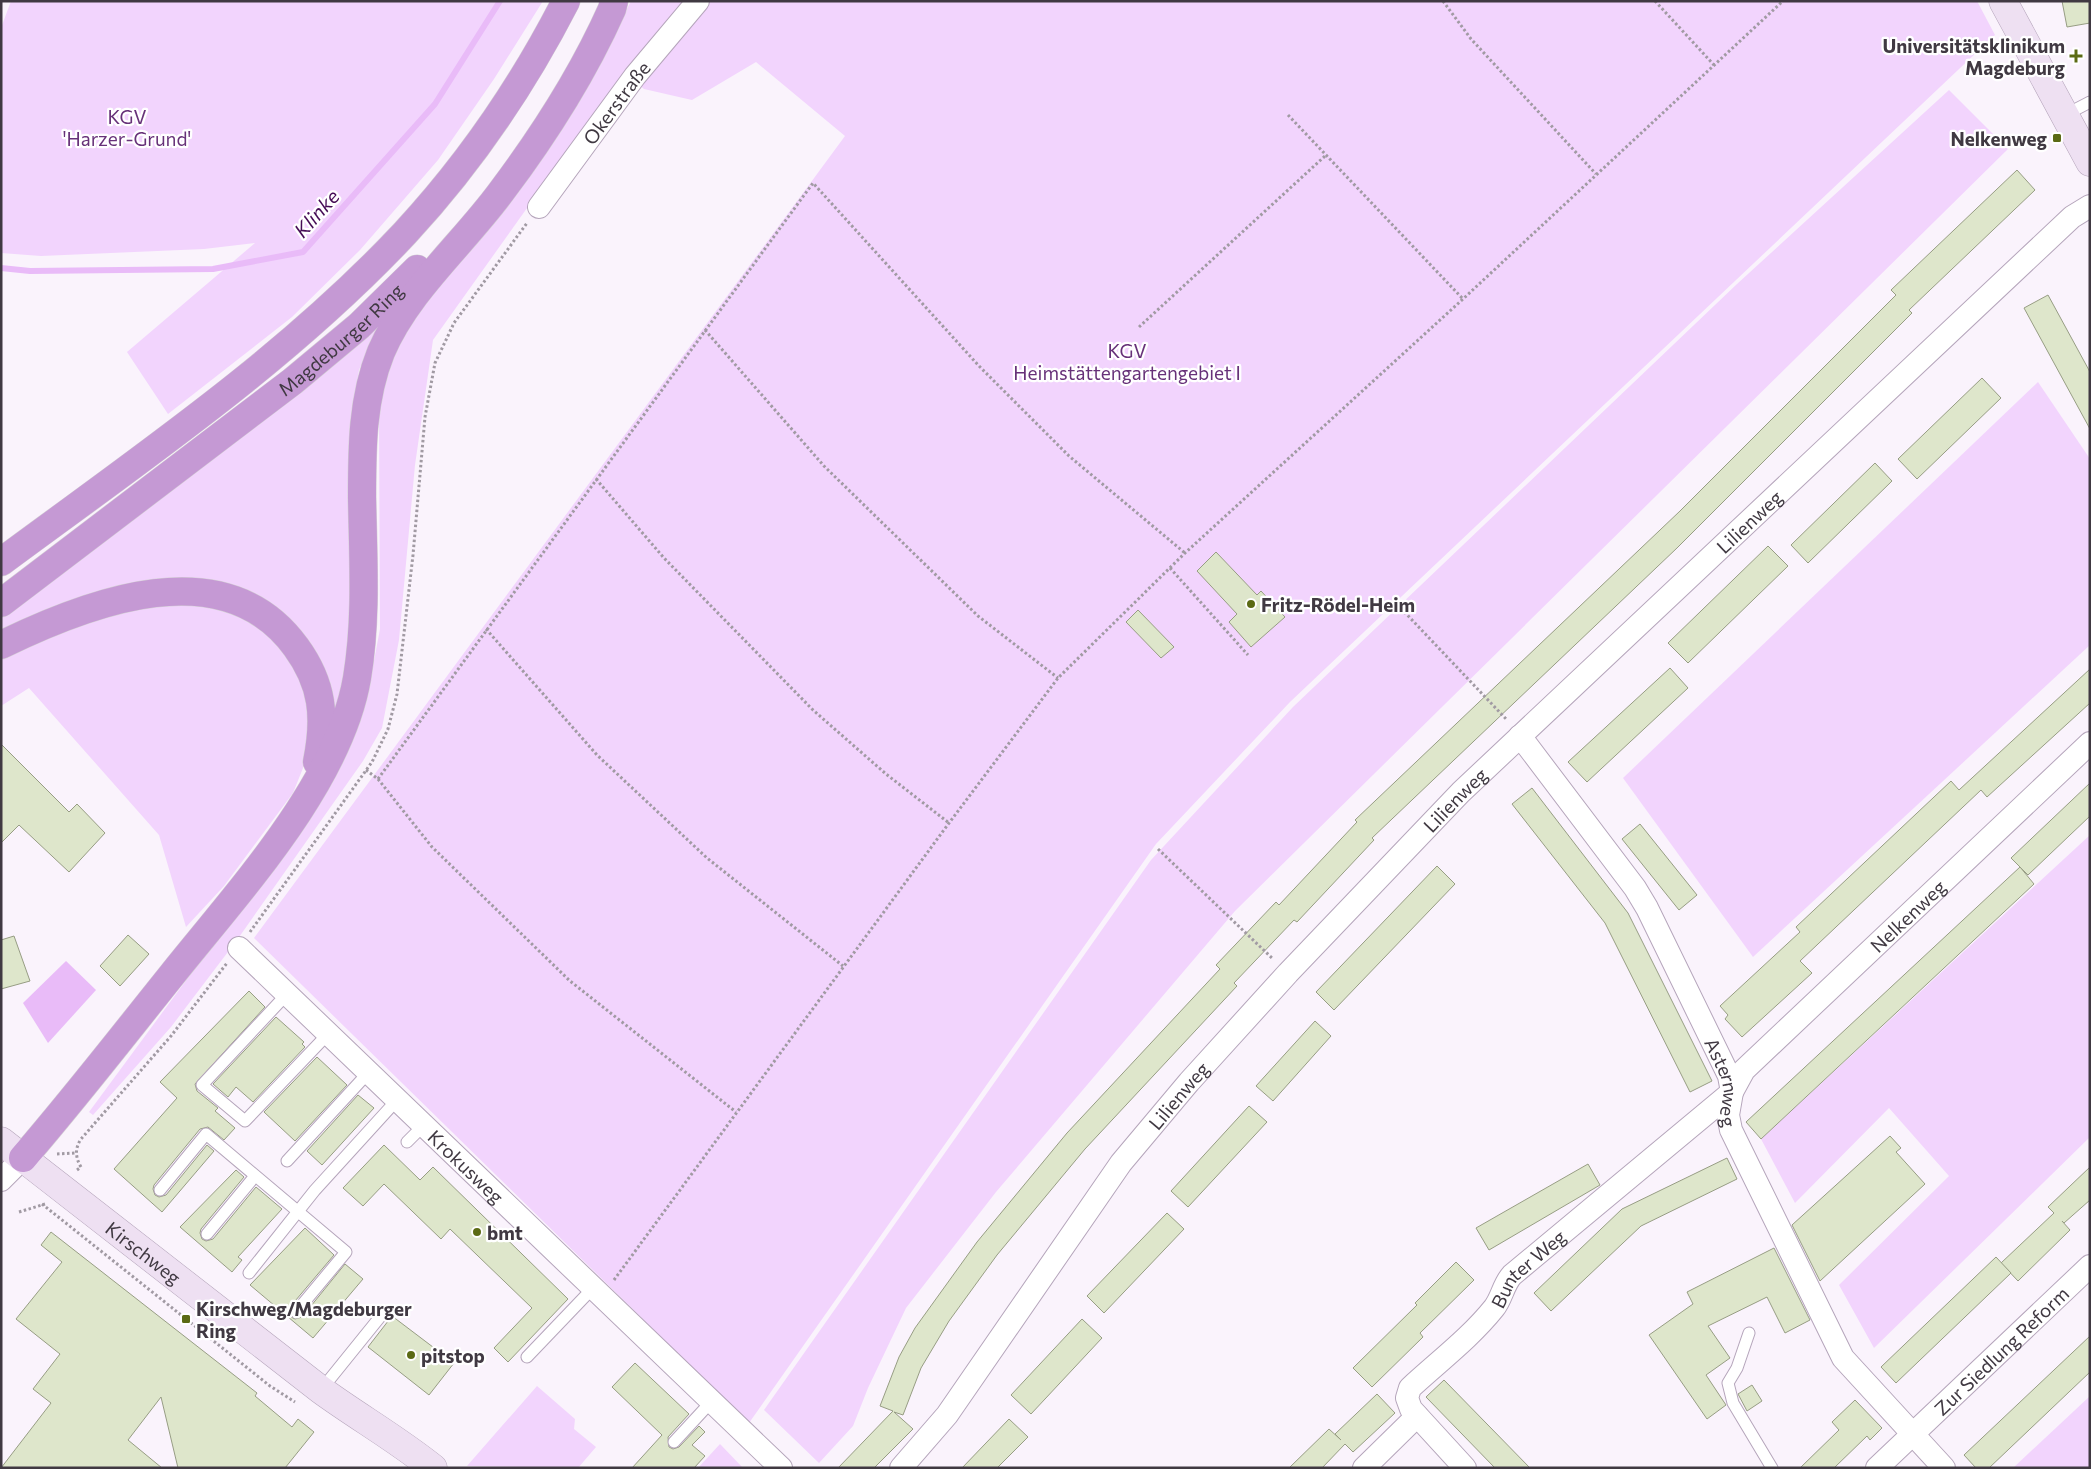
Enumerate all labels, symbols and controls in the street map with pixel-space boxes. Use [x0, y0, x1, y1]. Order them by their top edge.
place label: Universitätsklinikum Magdeburg [1882, 34, 2066, 79]
marker: Universitätsklinikum Magdeburg [2069, 49, 2083, 63]
street label: Okerstraße [578, 56, 654, 148]
park label: KGV 'Harzer-Grund' [63, 105, 191, 150]
place label: Nelkenweg [1951, 127, 2048, 150]
marker: Nelkenweg [2051, 132, 2063, 144]
water label: Klinke [288, 184, 344, 242]
street label: Magdeburger Ring [273, 278, 407, 400]
park label: KGV Heimstättengartengebiet I [1013, 339, 1241, 384]
street label: Lilienweg [1711, 485, 1786, 557]
place label: Fritz-Rödel-Heim [1261, 593, 1415, 616]
marker: Fritz-Rödel-Heim [1245, 598, 1257, 610]
street label: Lilienweg [1418, 762, 1491, 836]
street label: Nelkenweg [1865, 875, 1950, 957]
street label: Asternweg [1701, 1034, 1743, 1129]
street label: Lilienweg [1143, 1057, 1213, 1134]
street label: Krokusweg [424, 1125, 509, 1208]
street label: Kirschweg [102, 1216, 186, 1289]
place label: bmt [487, 1221, 523, 1244]
street label: Bunter Weg [1485, 1224, 1570, 1312]
marker: bmt [471, 1226, 483, 1238]
street label: Zur Siedlung Reform [1929, 1281, 2073, 1419]
place label: Kirschweg/Magdeburger Ring [196, 1297, 412, 1342]
marker: Kirschweg/Magdeburger Ring [180, 1313, 192, 1325]
place label: pitstop [421, 1344, 485, 1367]
marker: pitstop [405, 1349, 417, 1361]

